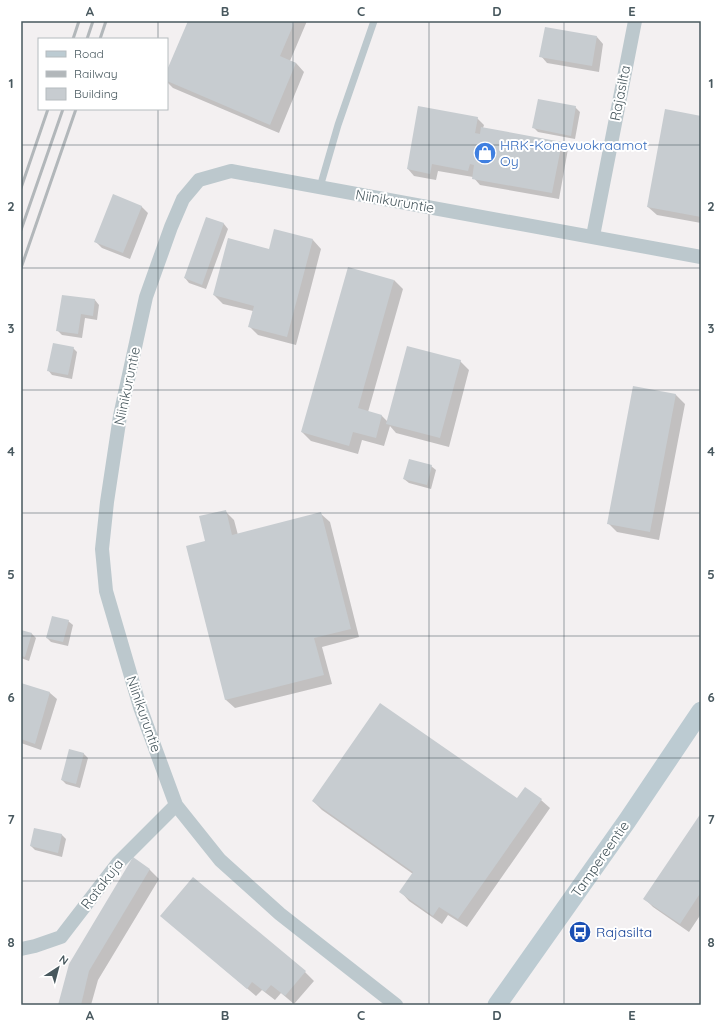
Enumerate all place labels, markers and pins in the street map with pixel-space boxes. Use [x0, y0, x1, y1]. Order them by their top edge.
place label: HRK-Konevuokraamot Oy [500, 136, 648, 170]
shop icon: HRK-Konevuokraamot Oy [472, 140, 498, 166]
bus stop icon: Rajasilta [567, 919, 593, 945]
place label: Rajasilta [596, 923, 652, 941]

